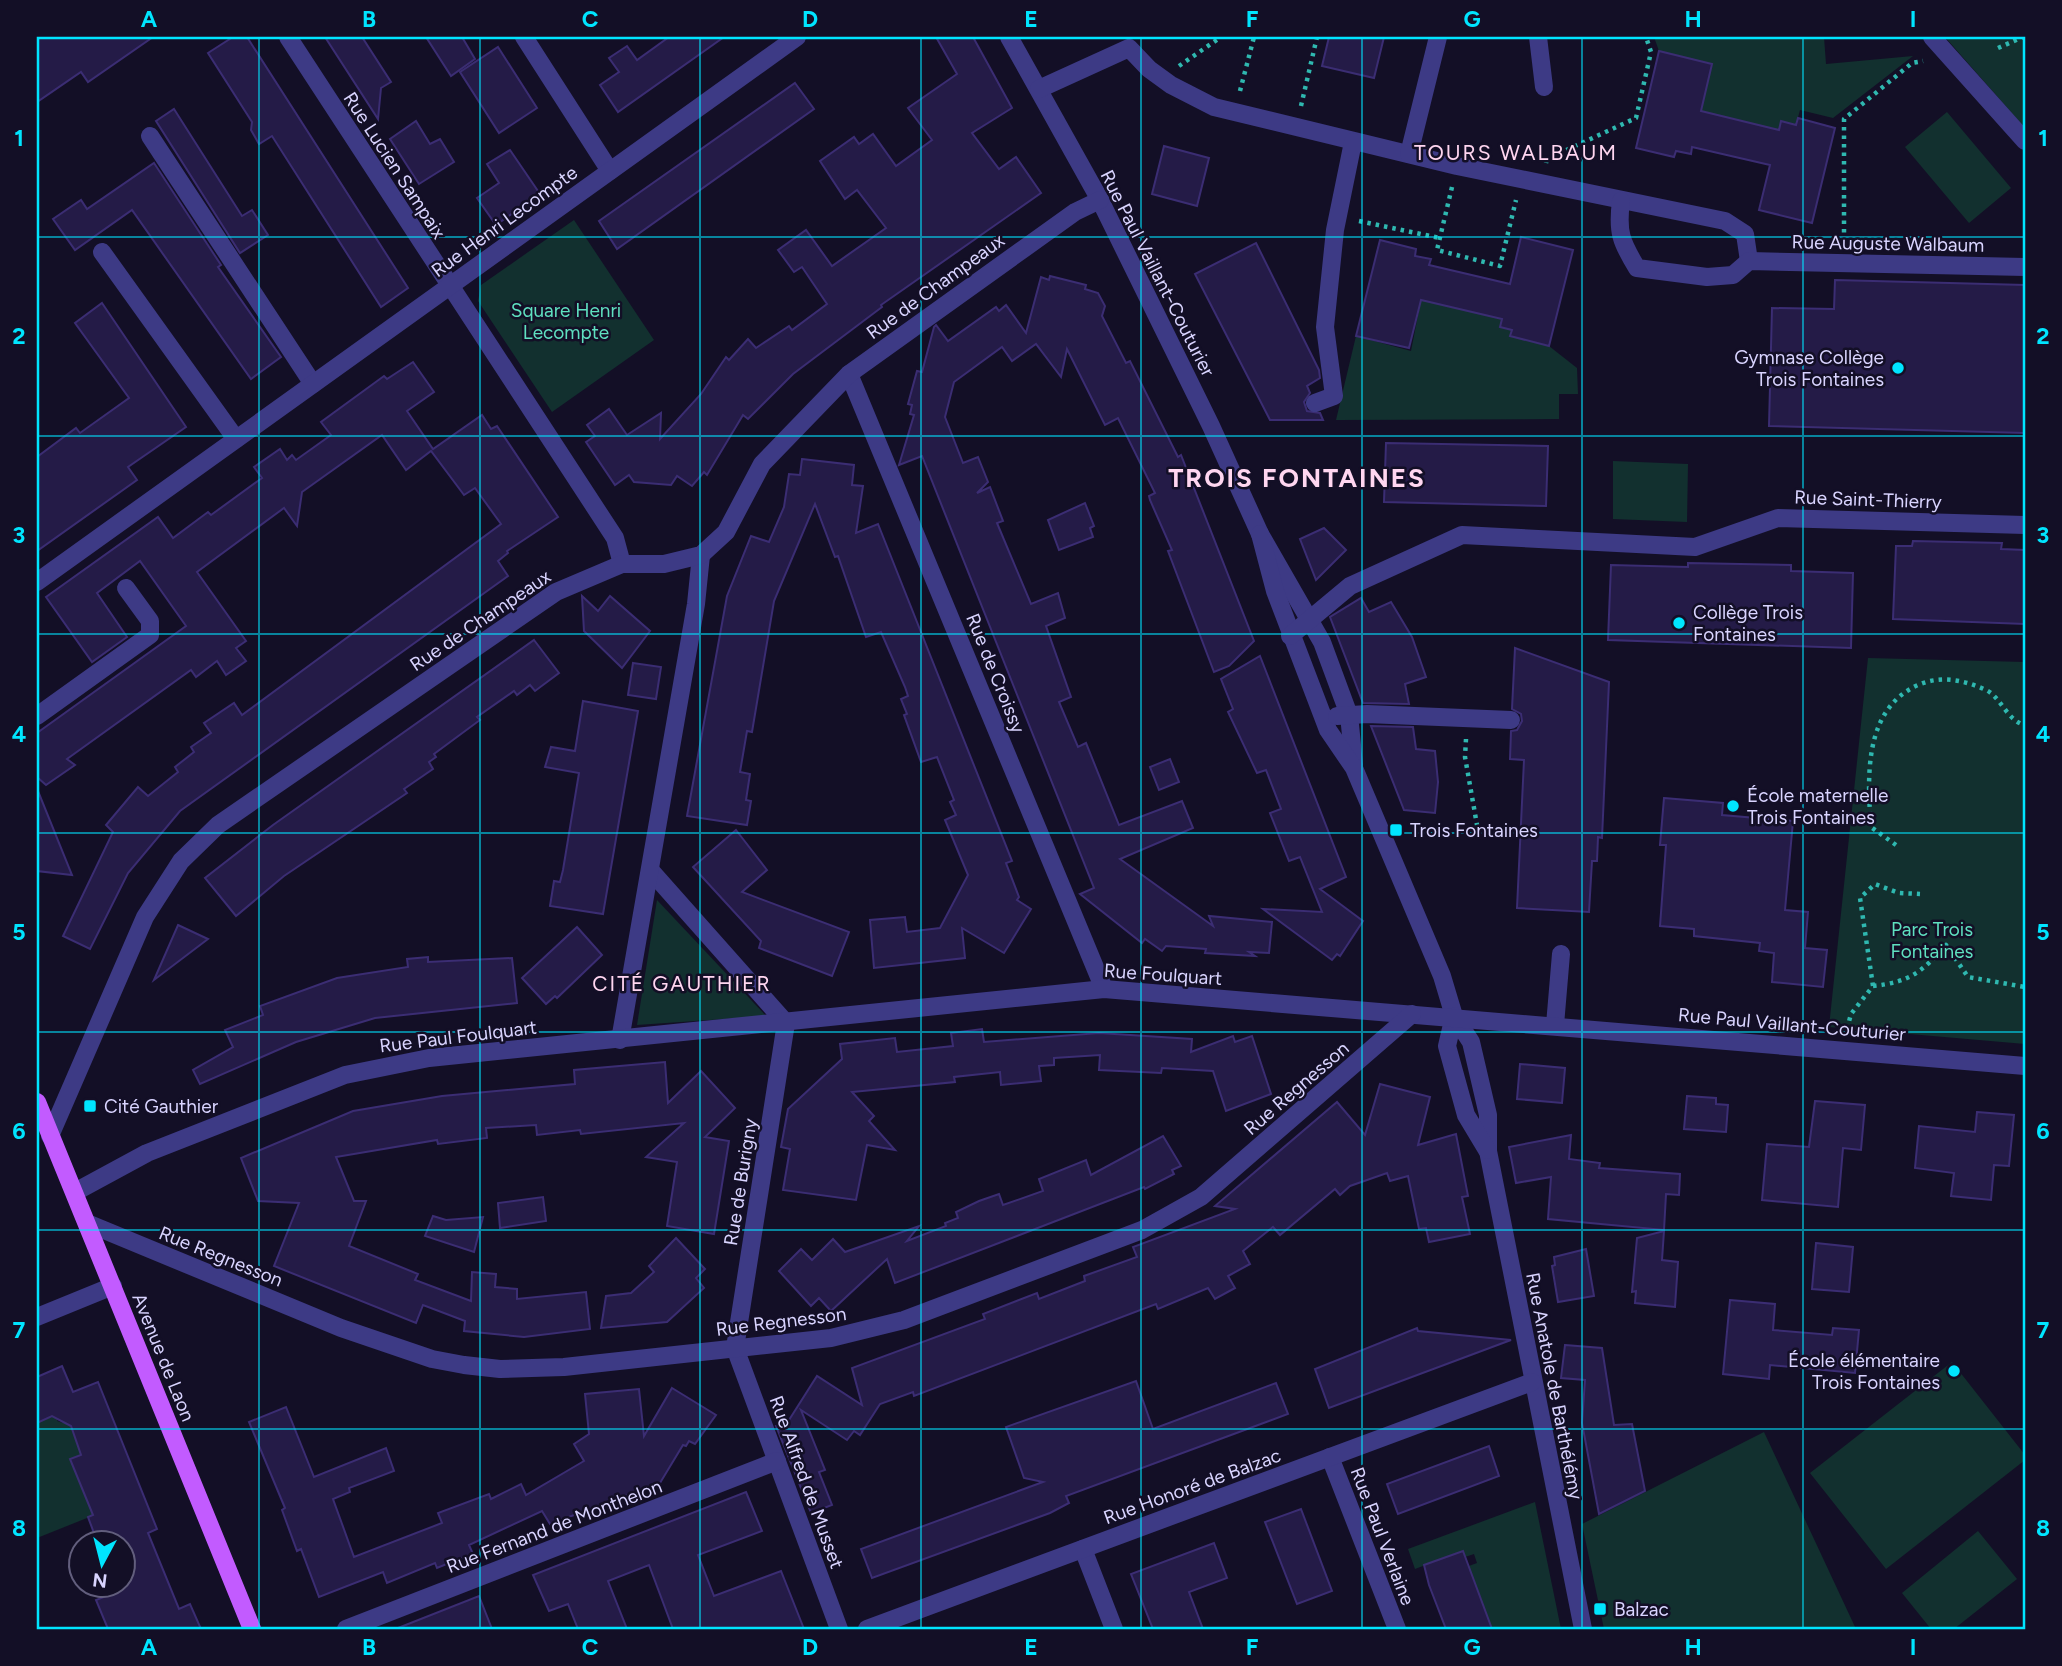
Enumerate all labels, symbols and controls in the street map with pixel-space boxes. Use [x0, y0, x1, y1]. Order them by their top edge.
text: A [141, 5, 158, 33]
text: B [362, 5, 376, 33]
text: C [582, 5, 599, 33]
text: D [802, 5, 818, 33]
text: E [1024, 5, 1038, 33]
text: F [1246, 5, 1259, 33]
text: G [1463, 5, 1481, 33]
text: H [1684, 5, 1702, 33]
text: I [1910, 5, 1916, 33]
street label: Rue Lucien Sampaix [339, 88, 451, 243]
text: 1 [14, 124, 24, 152]
text: 1 [2038, 124, 2048, 152]
district label: TOURS WALBAUM [1414, 140, 1618, 165]
street label: Rue Henri Lecompte [427, 161, 582, 282]
street label: Rue Paul Vaillant-Couturier [1095, 166, 1220, 381]
street label: Rue de Champeaux [862, 229, 1009, 344]
street label: Rue Auguste Walbaum [1791, 230, 1985, 257]
park label: Square Henri Lecompte [511, 299, 621, 344]
text: 2 [12, 322, 26, 350]
text: 2 [2036, 322, 2050, 350]
place label: Gymnase Collège Trois Fontaines [1734, 346, 1884, 391]
marker: Gymnase Collège Trois Fontaines [1890, 360, 1906, 376]
district label: TROIS FONTAINES [1168, 462, 1426, 494]
street label: Rue Saint-Thierry [1794, 485, 1942, 514]
text: 3 [13, 521, 25, 549]
text: 3 [2037, 521, 2049, 549]
street label: Rue de Champeaux [406, 565, 555, 676]
place label: Collège Trois Fontaines [1693, 601, 1803, 646]
street label: Rue de Croissy [961, 610, 1030, 736]
marker: Collège Trois Fontaines [1671, 615, 1687, 631]
text: 4 [12, 720, 26, 748]
text: 4 [2036, 720, 2050, 748]
place label: École maternelle Trois Fontaines [1747, 784, 1888, 829]
marker: École maternelle Trois Fontaines [1725, 798, 1741, 814]
place label: Trois Fontaines [1410, 819, 1538, 842]
marker: Trois Fontaines [1388, 822, 1404, 838]
text: 5 [12, 918, 26, 946]
park label: Parc Trois Fontaines [1891, 918, 1974, 963]
text: 5 [2036, 918, 2050, 946]
street label: Rue Foulquart [1103, 959, 1223, 990]
district label: CITÉ GAUTHIER [592, 971, 772, 996]
street label: Rue Paul Vaillant-Couturier [1677, 1003, 1907, 1046]
street label: Rue Paul Foulquart [378, 1015, 538, 1058]
street label: Rue Regnesson [1239, 1037, 1353, 1140]
place label: Cité Gauthier [104, 1095, 219, 1118]
marker: Cité Gauthier [82, 1098, 98, 1114]
text: 6 [12, 1117, 26, 1145]
street label: Rue de Burigny [719, 1117, 762, 1247]
text: 6 [2036, 1117, 2050, 1145]
street label: Rue Regnesson [156, 1221, 286, 1292]
street label: Rue Anatole de Barthélémy [1521, 1271, 1588, 1502]
street label: Avenue de Laon [127, 1290, 200, 1425]
street label: Rue Regnesson [715, 1302, 848, 1341]
text: 7 [13, 1316, 26, 1344]
text: 7 [2037, 1316, 2050, 1344]
place label: École élémentaire Trois Fontaines [1788, 1349, 1940, 1394]
marker: École élémentaire Trois Fontaines [1946, 1363, 1962, 1379]
street label: Rue Alfred de Musset [765, 1393, 849, 1572]
street label: Rue Honoré de Balzac [1100, 1444, 1284, 1529]
street label: Rue Paul Verlaine [1346, 1464, 1419, 1608]
street label: Rue Fernand de Monthelon [443, 1475, 665, 1578]
text: 8 [12, 1514, 26, 1542]
text: 8 [2036, 1514, 2050, 1542]
north arrow [66, 1530, 136, 1600]
text: N [91, 1568, 109, 1593]
place label: Balzac [1614, 1598, 1669, 1621]
marker: Balzac [1592, 1601, 1608, 1617]
text: A [141, 1633, 158, 1661]
text: B [362, 1633, 376, 1661]
text: C [582, 1633, 599, 1661]
text: D [802, 1633, 818, 1661]
text: E [1024, 1633, 1038, 1661]
text: F [1246, 1633, 1259, 1661]
text: G [1463, 1633, 1481, 1661]
text: H [1684, 1633, 1702, 1661]
text: I [1910, 1633, 1916, 1661]

